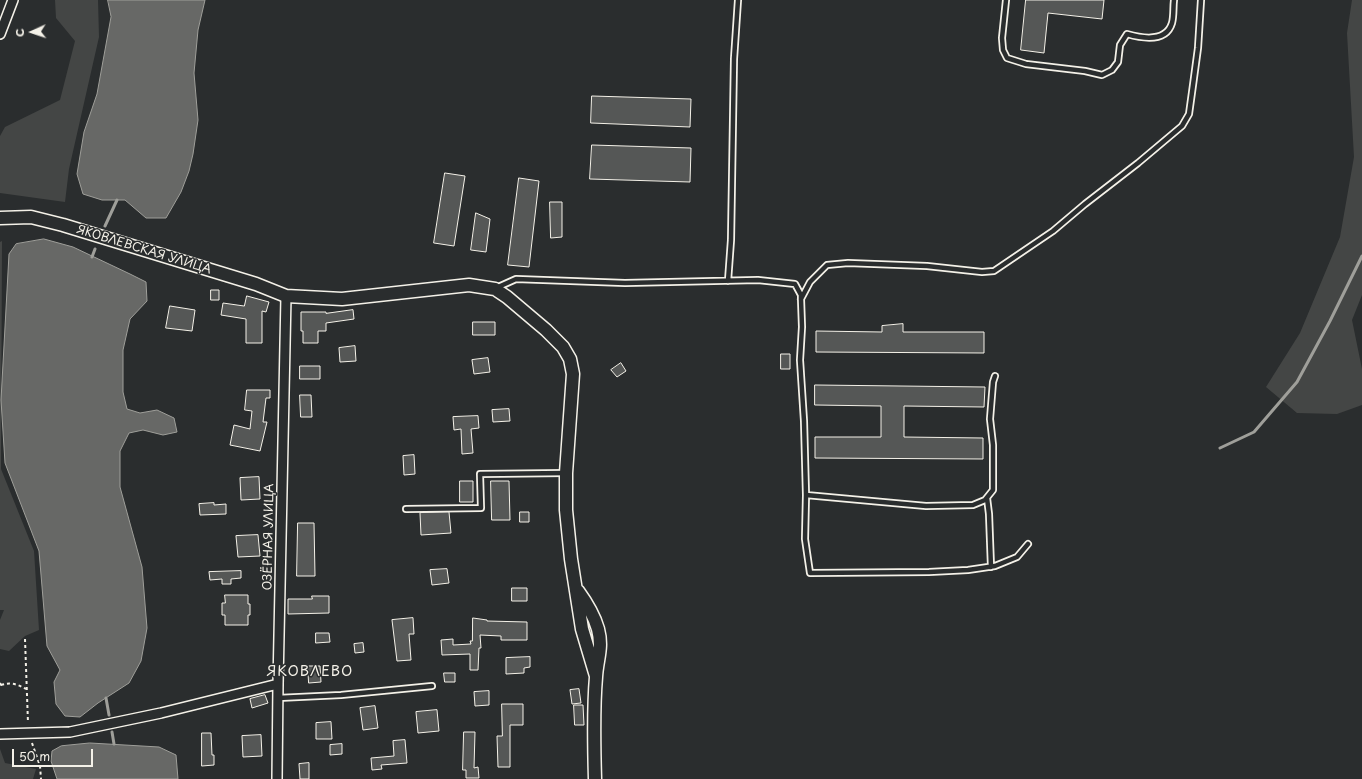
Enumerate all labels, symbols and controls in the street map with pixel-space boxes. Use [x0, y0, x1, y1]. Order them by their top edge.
north arrow [12, 12, 52, 52]
text: С [11, 28, 28, 37]
street label: ЯКОВЛЕВСКАЯ УЛИЦА [75, 223, 213, 277]
street label: ОЗЁРНАЯ УЛИЦА [261, 483, 277, 591]
district label: ЯКОВЛЕВО [267, 664, 353, 680]
scale bar [14, 741, 95, 767]
text: 50 m [19, 747, 50, 765]

